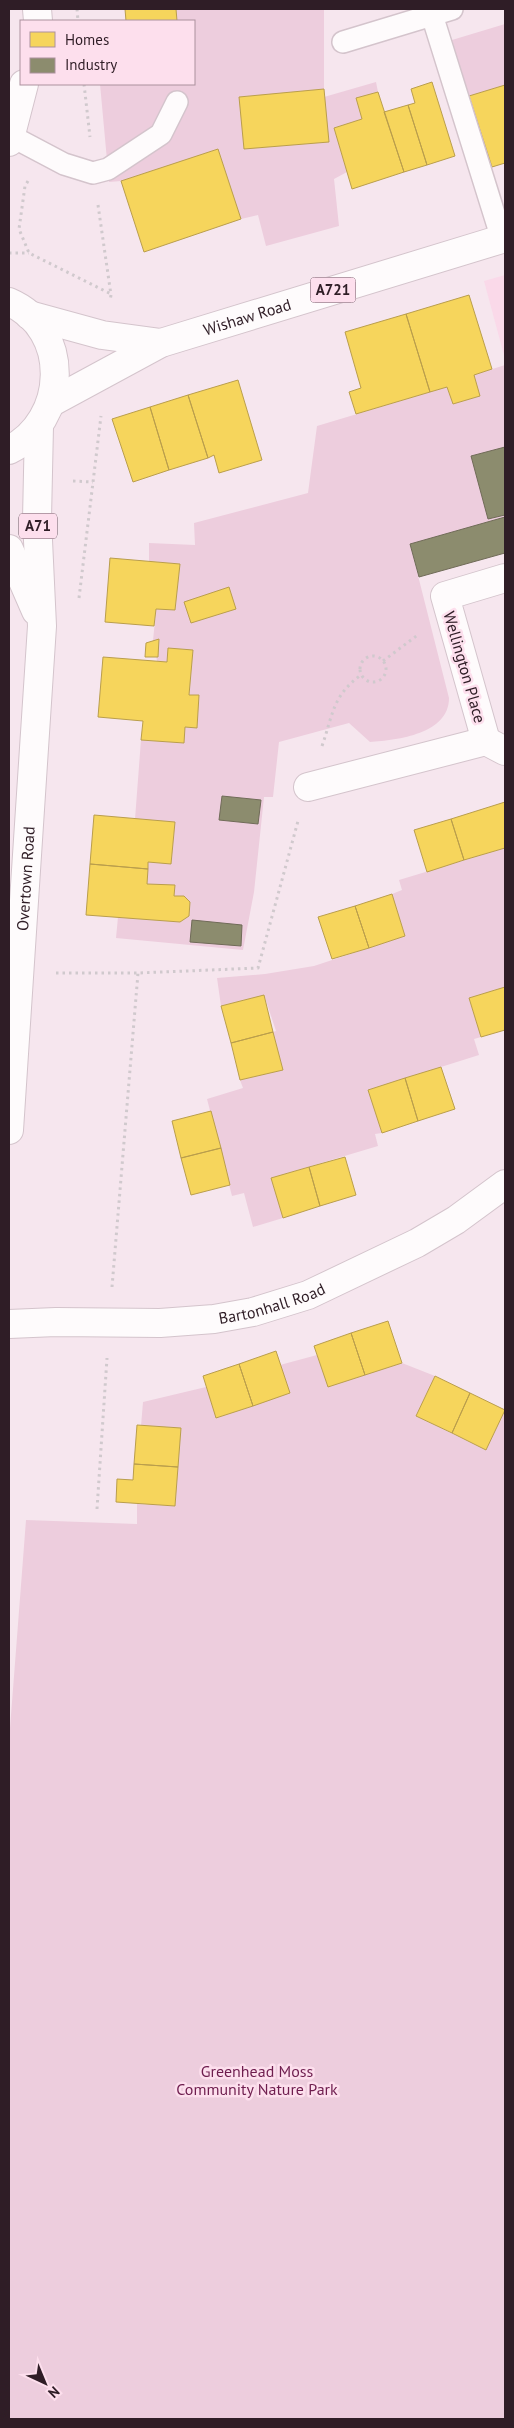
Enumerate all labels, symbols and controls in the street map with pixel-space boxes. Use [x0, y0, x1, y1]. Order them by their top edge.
legend [20, 20, 195, 85]
text: Homes [65, 30, 109, 49]
text: Industry [65, 55, 117, 74]
road number: A721 [310, 278, 356, 302]
street label: Wishaw Road [201, 294, 293, 339]
road number: A71 [19, 514, 57, 538]
street label: Wellington Place [440, 609, 490, 725]
street label: Overtown Road [12, 826, 39, 931]
street label: Bartonhall Road [217, 1278, 328, 1328]
park label: Greenhead Moss Community Nature Park [176, 2061, 338, 2099]
north arrow [20, 2358, 70, 2408]
text: N [44, 2383, 64, 2402]

